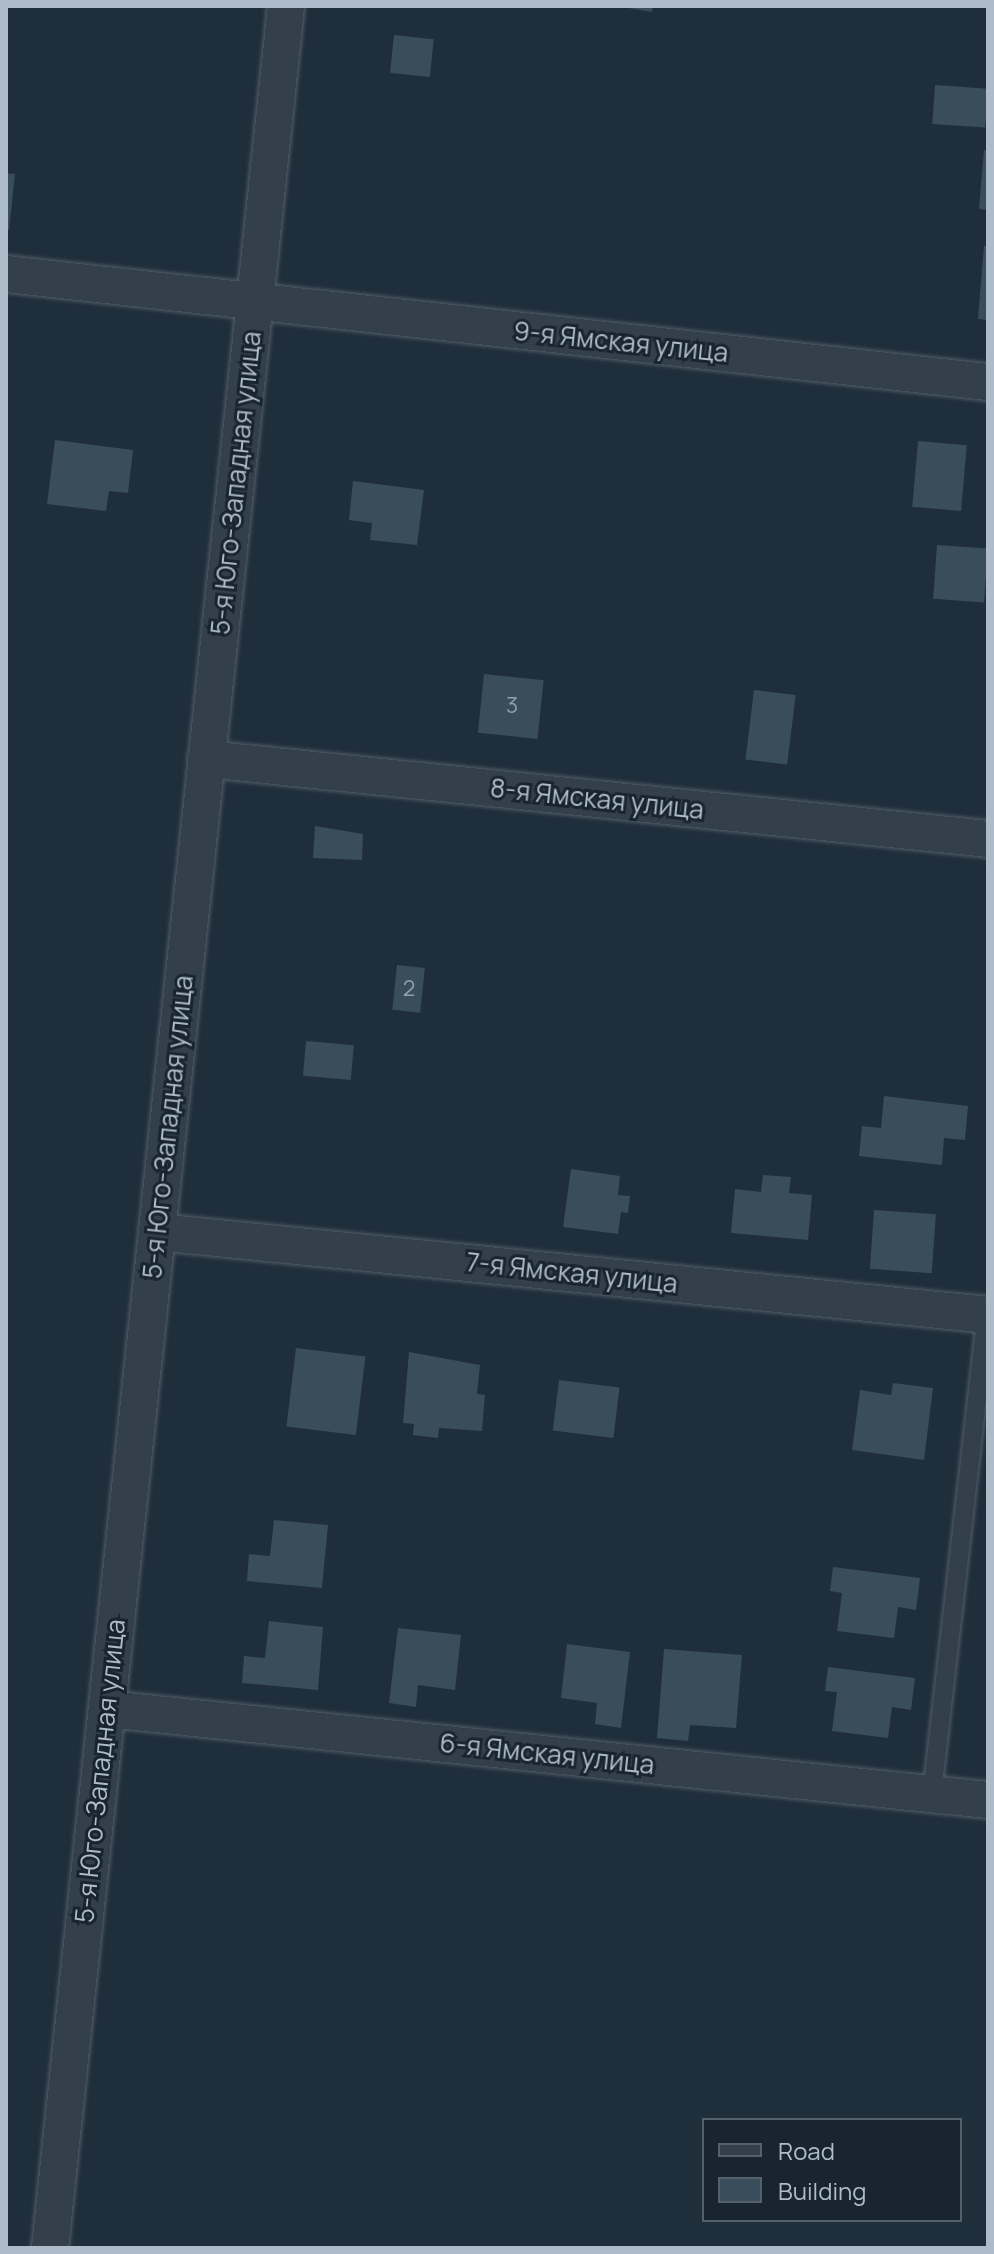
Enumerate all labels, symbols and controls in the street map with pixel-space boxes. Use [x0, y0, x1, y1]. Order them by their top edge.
street label: 9-я Ямская улица [512, 315, 730, 369]
street label: 5-я Юго-Западная улица [205, 330, 267, 636]
house number: 3 [506, 693, 518, 719]
street label: 8-я Ямская улица [489, 772, 705, 826]
street label: 5-я Юго-Западная улица [137, 974, 199, 1280]
house number: 2 [403, 976, 415, 1002]
street label: 7-я Ямская улица [465, 1246, 679, 1300]
street label: 5-я Юго-Западная улица [69, 1618, 131, 1924]
street label: 6-я Ямская улица [438, 1727, 656, 1781]
legend [702, 2118, 962, 2222]
text: Road [778, 2134, 835, 2167]
text: Building [778, 2174, 866, 2207]

